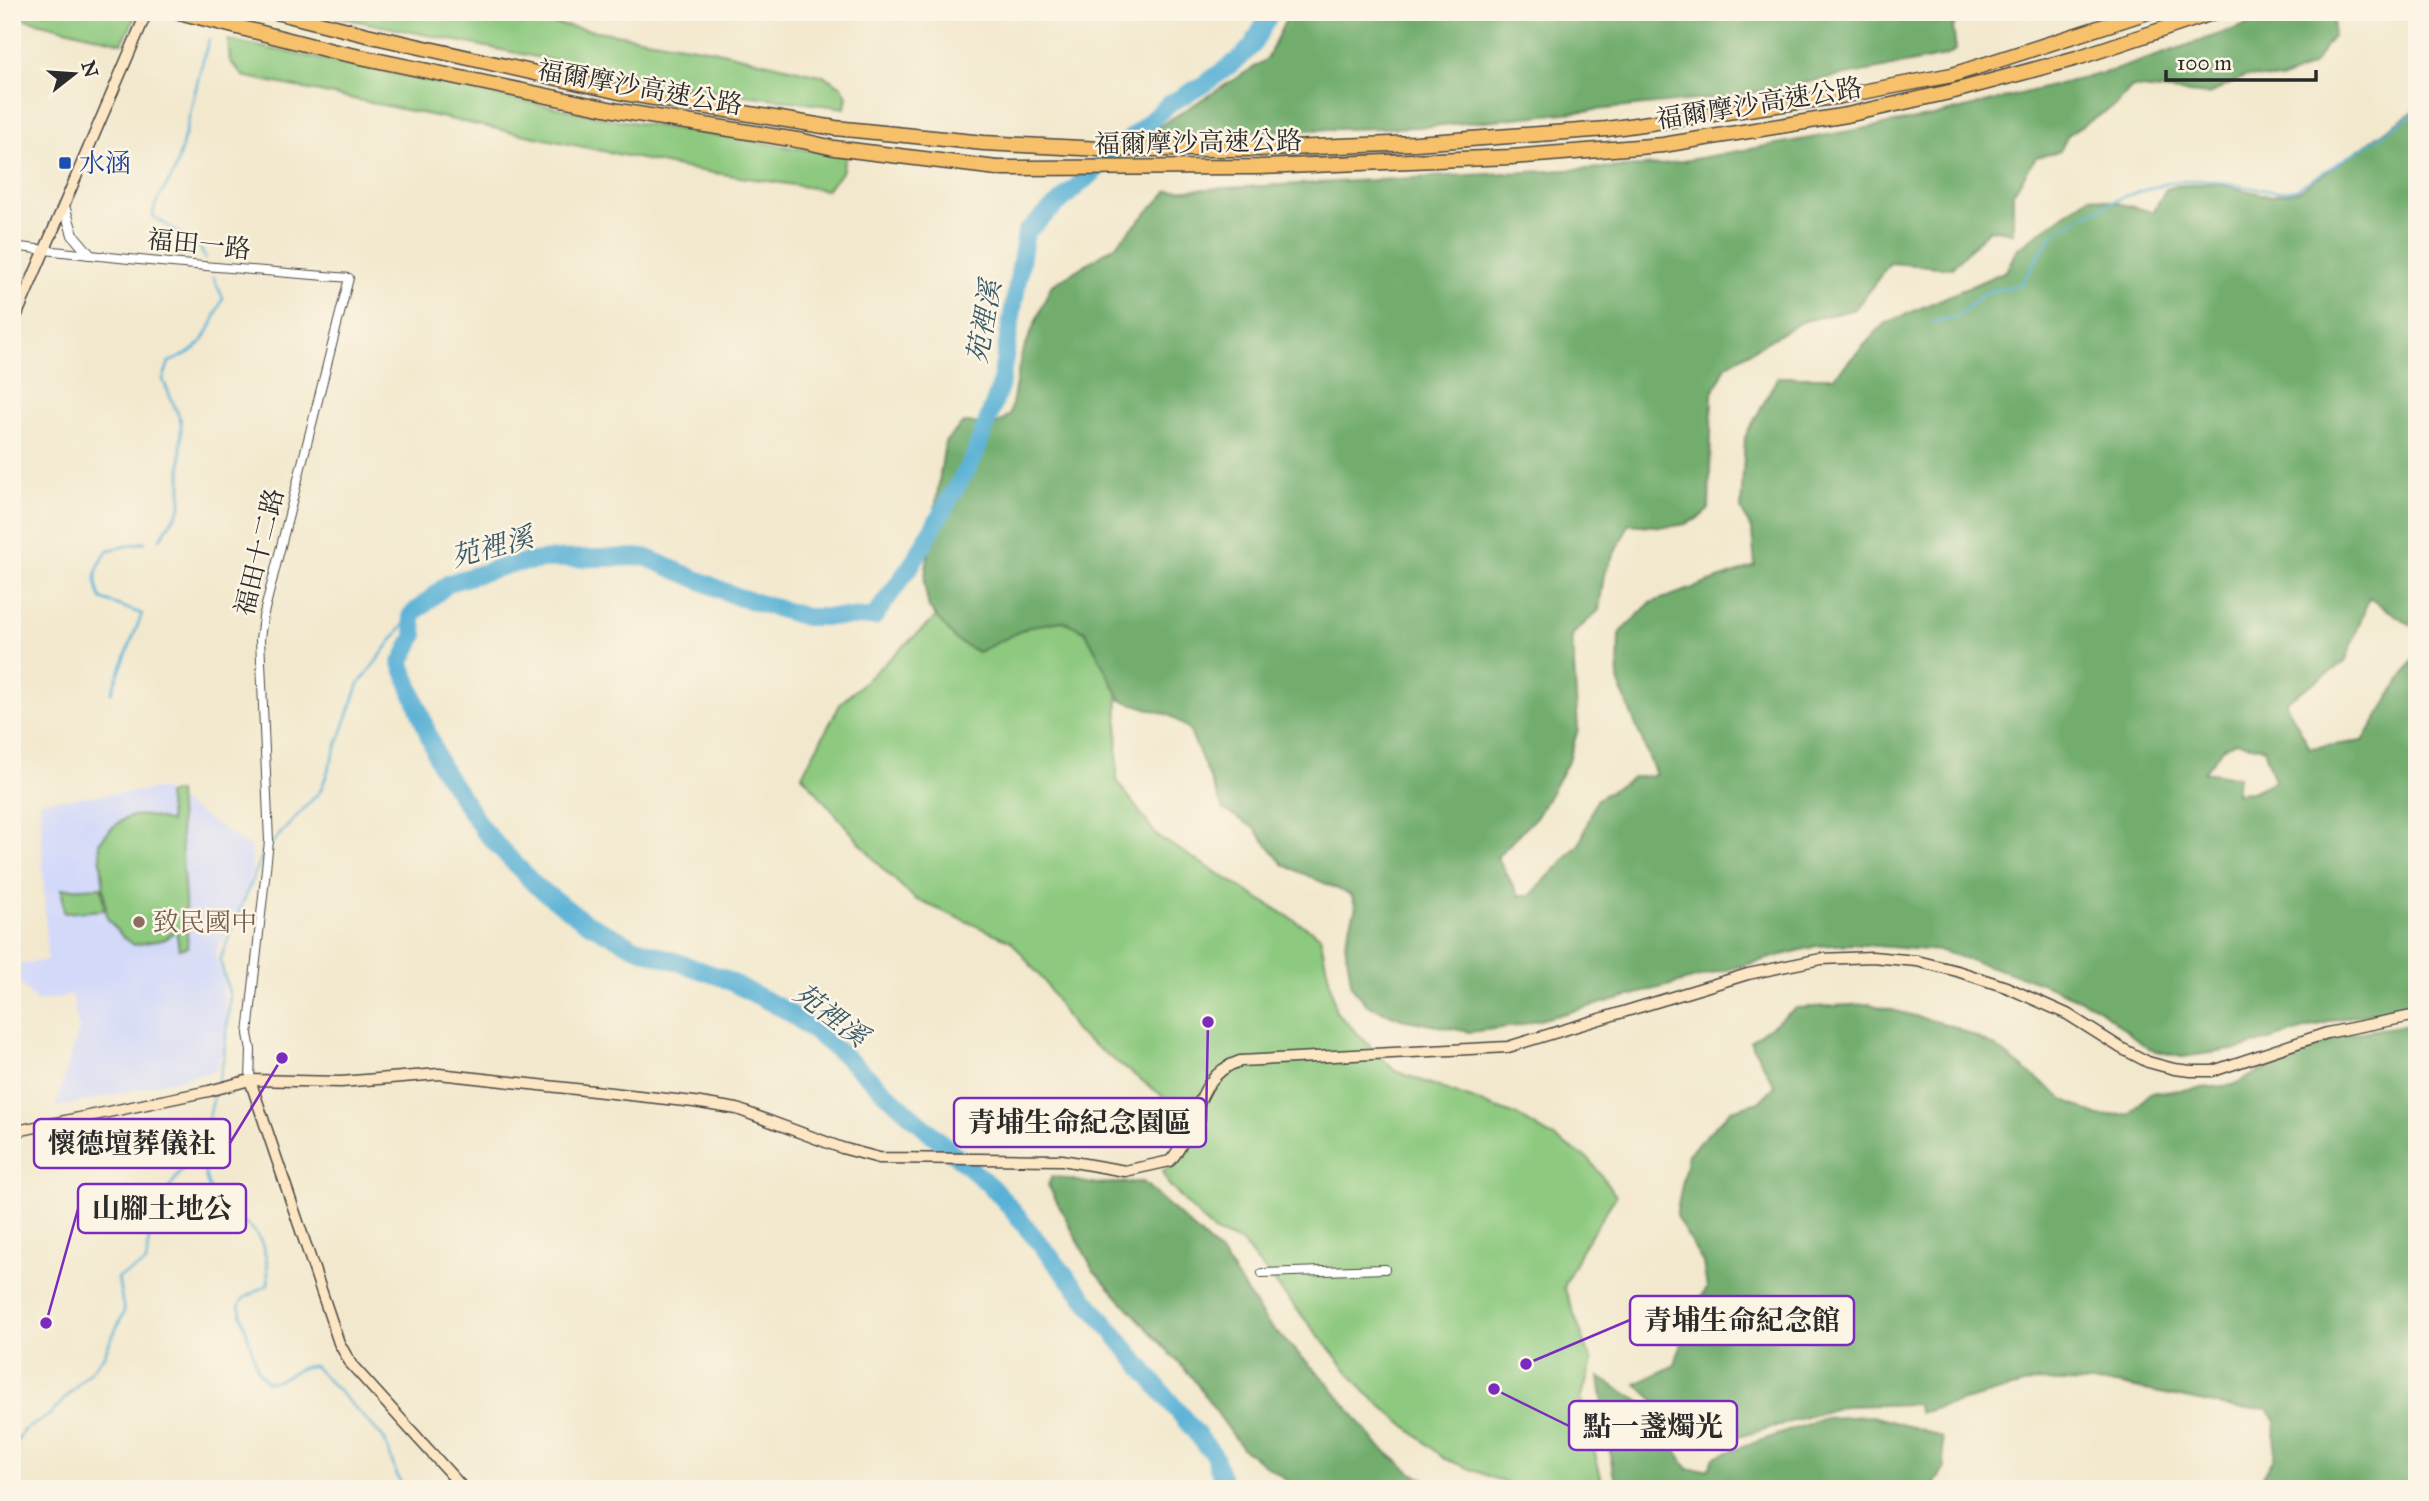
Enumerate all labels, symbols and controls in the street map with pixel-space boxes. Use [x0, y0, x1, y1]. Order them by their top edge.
north arrow [38, 38, 108, 108]
scale bar [2166, 38, 2317, 82]
text: 100 m [2177, 50, 2232, 76]
street label: 福爾摩沙高速公路 [535, 53, 745, 121]
text: N [76, 58, 103, 80]
street label: 福爾摩沙高速公路 [1654, 71, 1864, 135]
street label: 福爾摩沙高速公路 [1094, 124, 1302, 160]
place label: 水涵 [79, 147, 131, 179]
marker: 水涵 [57, 155, 73, 171]
street label: 福田一路 [146, 223, 252, 265]
water label: 苑裡溪 [959, 275, 1009, 366]
street label: 福田十二路 [228, 485, 290, 619]
water label: 苑裡溪 [447, 518, 540, 575]
place label: 致民國中 [153, 906, 257, 938]
marker: 致民國中 [131, 914, 147, 930]
water label: 苑裡溪 [787, 976, 877, 1056]
callout: 青埔生命紀念園區 [954, 1098, 1206, 1147]
text: 青埔生命紀念園區 [968, 1105, 1192, 1140]
callout: 懷德壇葬儀社 [34, 1119, 230, 1168]
text: 懷德壇葬儀社 [48, 1126, 216, 1161]
callout: 山腳土地公 [78, 1184, 246, 1233]
text: 山腳土地公 [92, 1191, 232, 1226]
callout: 青埔生命紀念館 [1630, 1296, 1854, 1345]
text: 青埔生命紀念館 [1644, 1303, 1840, 1338]
callout: 點一盞燭光 [1569, 1401, 1737, 1450]
text: 點一盞燭光 [1583, 1409, 1723, 1444]

